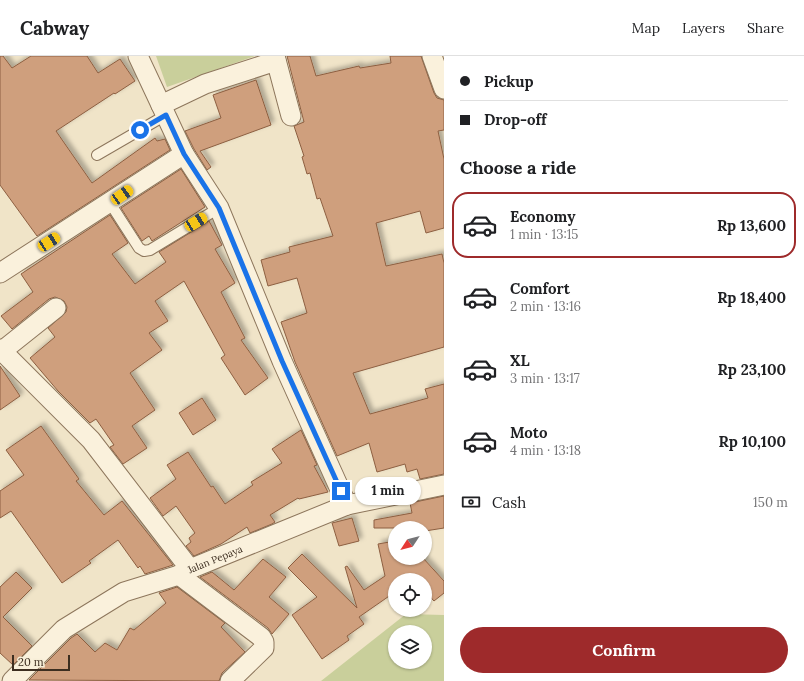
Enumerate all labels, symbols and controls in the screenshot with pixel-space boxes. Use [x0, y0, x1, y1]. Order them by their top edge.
text: Cabway [20, 16, 89, 40]
text: Map [632, 19, 660, 37]
text: Layers [682, 19, 725, 37]
text: Share [747, 19, 784, 37]
text: Pickup [484, 72, 533, 91]
text: Drop-off [484, 110, 546, 129]
route start [131, 121, 149, 139]
text: Choose a ride [460, 156, 576, 179]
car [109, 183, 135, 207]
icon: car [462, 207, 498, 243]
text: Economy [510, 207, 575, 226]
car [183, 211, 209, 233]
text: Rp 13,600 [717, 216, 786, 235]
text: 1 min · 13:15 [510, 226, 578, 243]
car [36, 230, 62, 254]
icon: car [462, 279, 498, 315]
text: Comfort [510, 279, 570, 298]
text: Rp 18,400 [717, 288, 786, 307]
text: 2 min · 13:16 [510, 298, 581, 315]
icon: car [462, 351, 498, 387]
text: XL [510, 351, 530, 370]
text: Rp 23,100 [718, 360, 786, 379]
text: 3 min · 13:17 [510, 370, 580, 387]
icon: car [462, 423, 498, 459]
text: Moto [510, 423, 547, 442]
text: Rp 10,100 [719, 432, 786, 451]
text: 4 min · 13:18 [510, 442, 581, 459]
callout: 1 min [355, 477, 421, 505]
route end [332, 482, 350, 500]
text: 1 min [371, 482, 405, 499]
icon: cash [460, 491, 482, 513]
text: Cash [492, 493, 526, 512]
text: 150 m [753, 494, 788, 511]
north arrow [388, 521, 432, 565]
map controls [388, 521, 432, 669]
street label: Jalan Pepaya [184, 542, 244, 576]
button: locate [388, 573, 432, 617]
button: layers [388, 625, 432, 669]
button: Confirm [460, 627, 788, 673]
scale bar [12, 653, 70, 672]
text: 20 m [18, 655, 43, 669]

